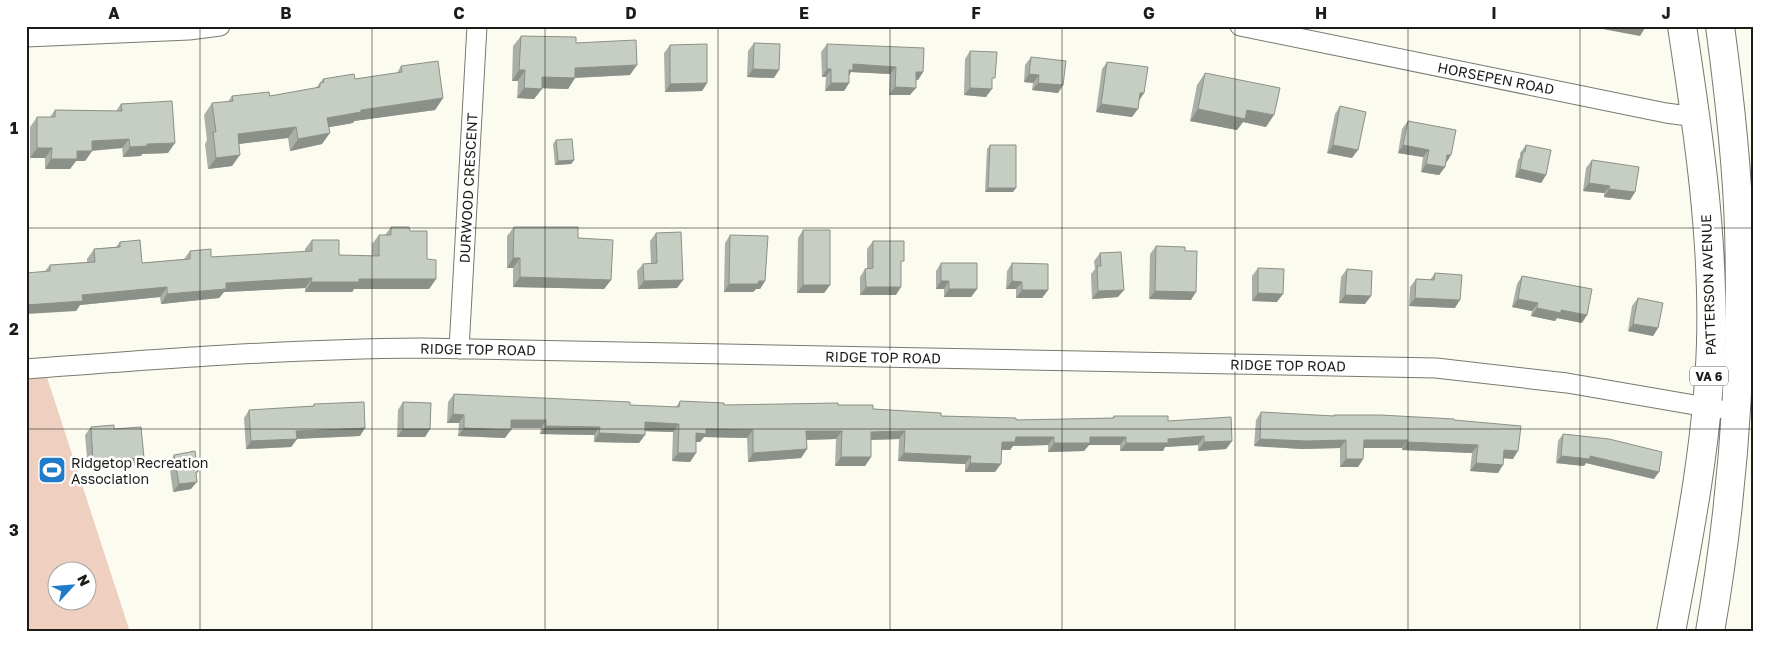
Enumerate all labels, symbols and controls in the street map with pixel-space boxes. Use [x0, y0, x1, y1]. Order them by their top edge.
text: A [108, 3, 120, 23]
text: B [280, 3, 292, 23]
text: C [453, 3, 465, 23]
text: D [625, 3, 637, 23]
text: E [799, 3, 809, 23]
text: F [971, 3, 981, 23]
text: G [1143, 3, 1155, 23]
text: H [1315, 3, 1327, 23]
text: I [1491, 3, 1497, 23]
text: J [1661, 3, 1671, 23]
street label: HORSEPEN ROAD [1436, 58, 1556, 98]
street label: DURWOOD CRESCENT [456, 112, 480, 264]
text: 1 [10, 118, 18, 138]
street label: PATTERSON AVENUE [1697, 214, 1719, 356]
text: 2 [9, 319, 19, 339]
street label: RIDGE TOP ROAD [420, 339, 536, 359]
street label: RIDGE TOP ROAD [825, 347, 941, 367]
street label: RIDGE TOP ROAD [1230, 355, 1346, 375]
road number: VA 6 [1690, 366, 1728, 386]
place label: Ridgetop Recreation Association [71, 454, 208, 487]
sports icon: Ridgetop Recreation Association [37, 455, 67, 485]
text: 3 [9, 520, 19, 540]
north arrow [48, 560, 98, 610]
text: N [74, 572, 94, 589]

